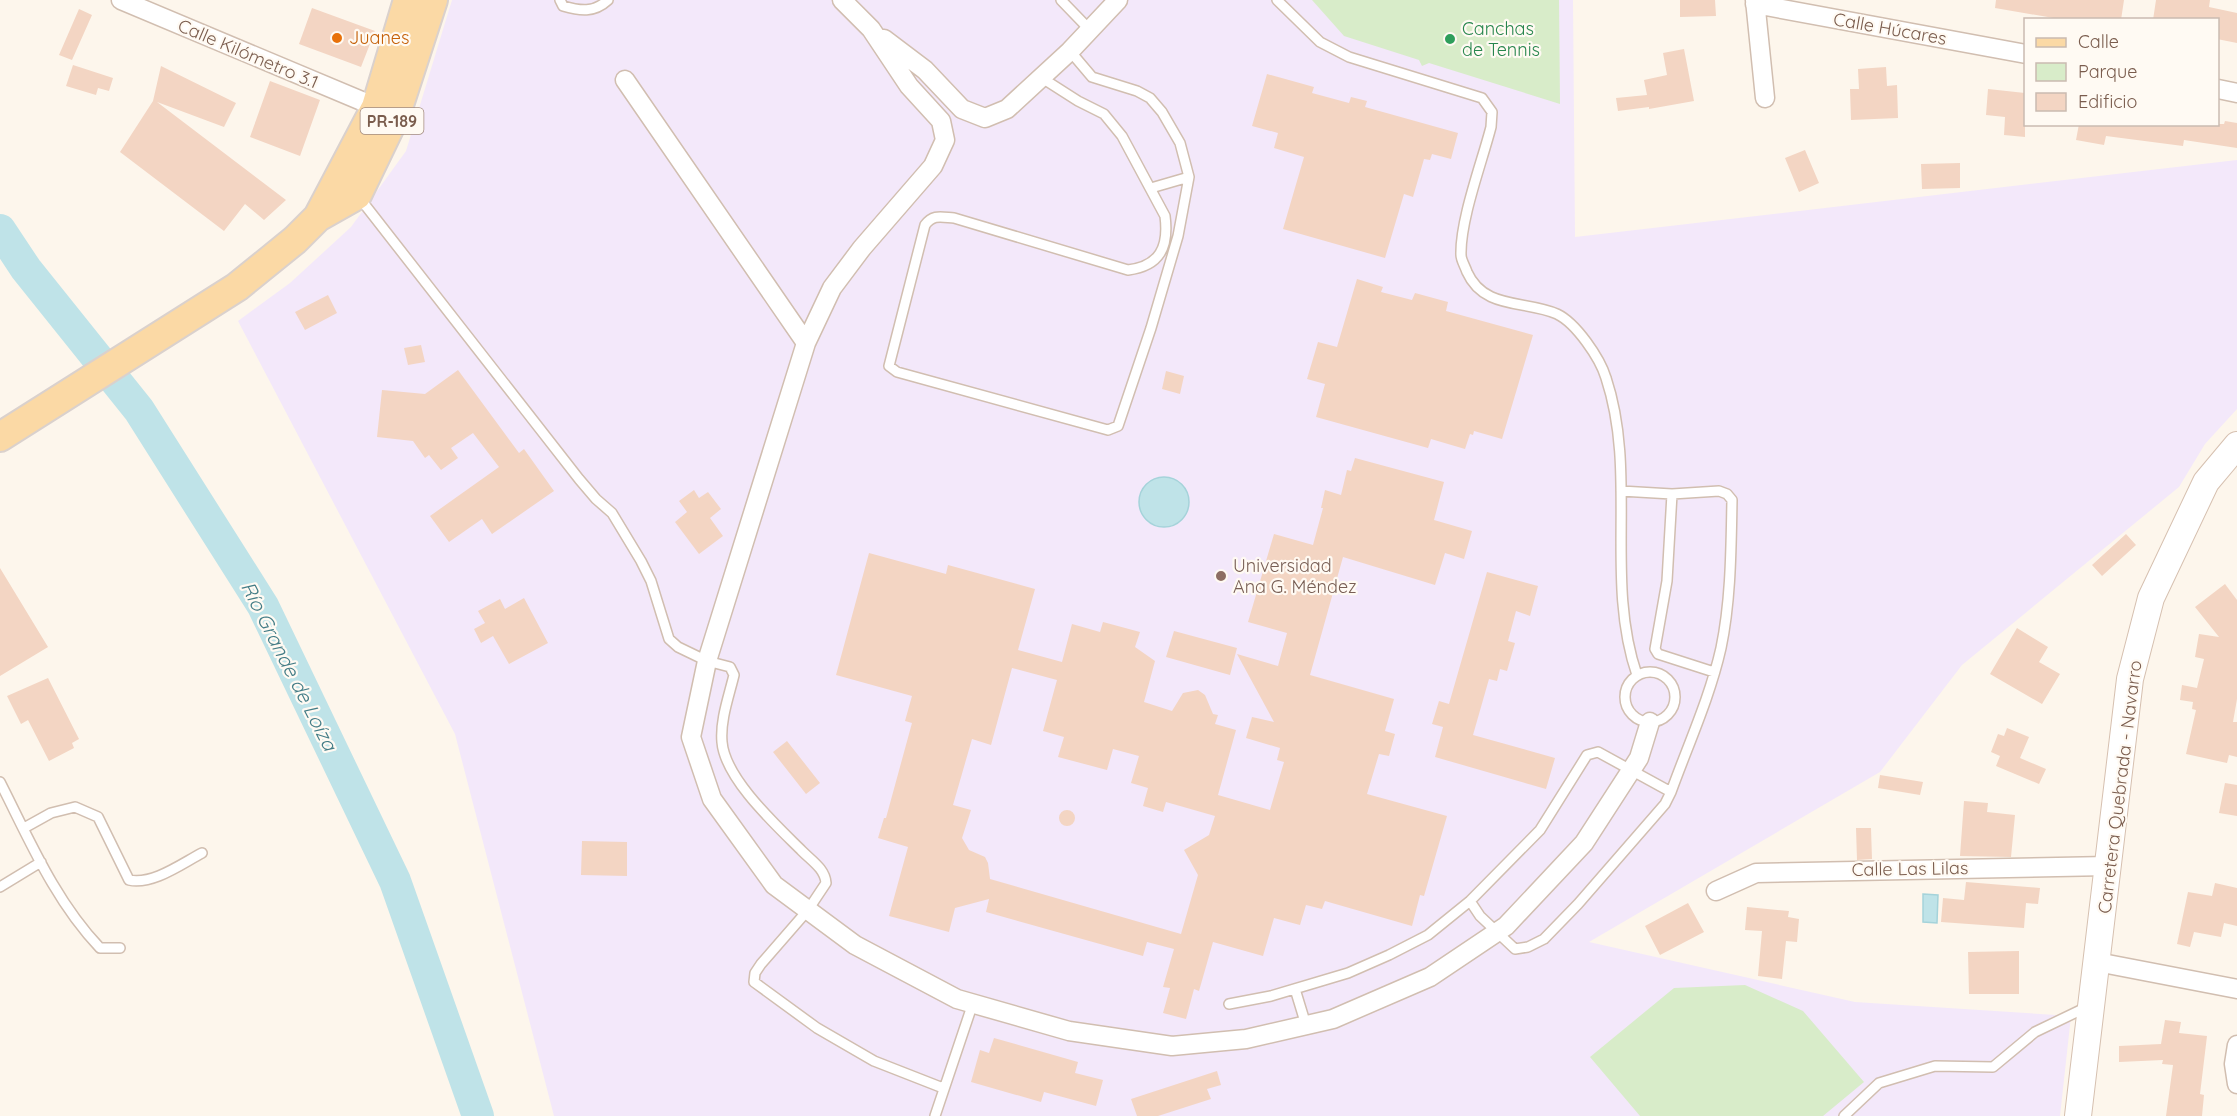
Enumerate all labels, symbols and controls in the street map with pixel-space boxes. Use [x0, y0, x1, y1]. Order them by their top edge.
street label: Calle Húcares [1832, 7, 1948, 50]
street label: Calle Kilómetro 3.1 [174, 14, 322, 94]
place label: Canchas de Tennis [1462, 17, 1540, 61]
legend [2024, 18, 2219, 126]
place label: Juanes [349, 26, 409, 49]
text: Calle [2078, 30, 2119, 53]
marker: Juanes [330, 31, 344, 45]
marker: Canchas de Tennis [1443, 32, 1457, 46]
text: Parque [2078, 60, 2137, 83]
text: Edificio [2078, 90, 2137, 113]
road number: PR-189 [360, 108, 424, 134]
place label: Universidad Ana G. Méndez [1233, 554, 1357, 598]
marker: Universidad Ana G. Méndez [1214, 569, 1228, 583]
water label: Río Grande de Loíza [236, 577, 344, 756]
street label: Carretera Quebrada - Navarro [2093, 659, 2146, 915]
street label: Calle Las Lilas [1851, 856, 1968, 881]

